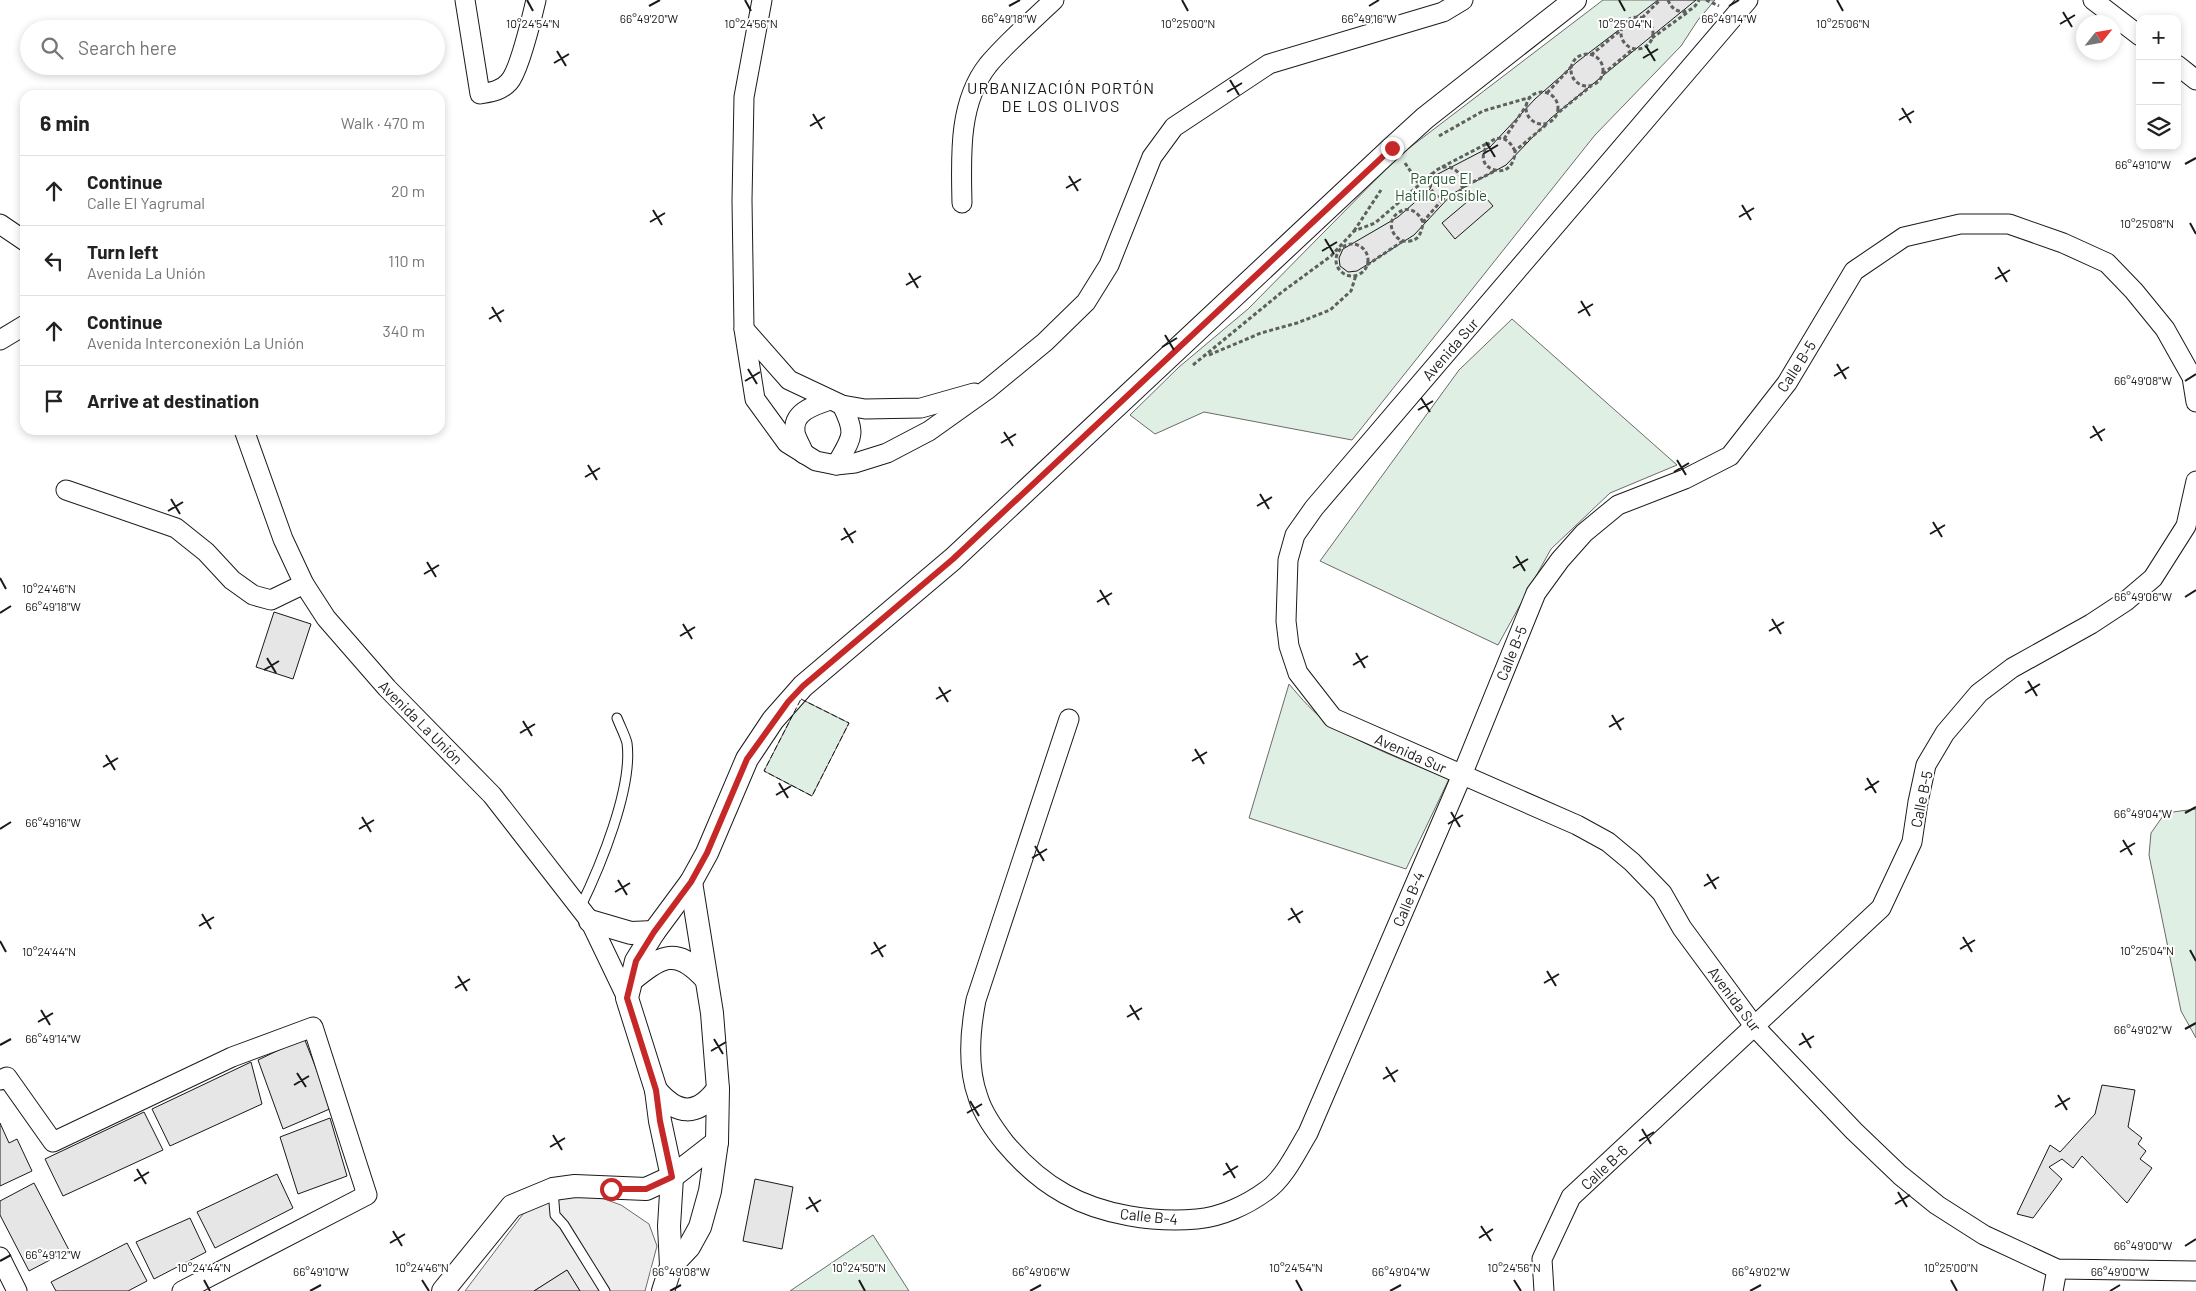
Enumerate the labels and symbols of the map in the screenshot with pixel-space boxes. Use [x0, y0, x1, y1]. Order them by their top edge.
text: 66°49'20"W [620, 11, 679, 25]
text: 66°49'18"W [981, 11, 1037, 25]
text: 66°49'16"W [1341, 11, 1397, 25]
text: 66°49'14"W [1701, 11, 1757, 25]
north arrow [2076, 15, 2121, 60]
text: 10°24'54"N [506, 16, 560, 30]
text: 10°24'56"N [724, 16, 778, 30]
text: 10°25'00"N [1161, 16, 1215, 30]
text: 10°25'04"N [1598, 16, 1652, 30]
text: 10°25'06"N [1816, 16, 1870, 30]
district label: URBANIZACIÓN PORTÓN DE LOS OLIVOS [967, 78, 1155, 115]
route end [1381, 137, 1404, 160]
text: 66°49'10"W [2115, 157, 2171, 171]
park label: Parque El Hatillo Posible [1395, 169, 1487, 204]
text: 10°25'08"N [2120, 216, 2174, 230]
street label: Avenida Sur [1418, 314, 1482, 384]
street label: Calle B-5 [1773, 337, 1819, 395]
text: 66°49'08"W [2114, 373, 2173, 387]
text: 10°24'46"N [22, 581, 76, 595]
text: 66°49'06"W [2114, 589, 2172, 603]
text: 66°49'18"W [25, 599, 81, 613]
street label: Calle B-5 [1492, 623, 1530, 683]
street label: Avenida La Unión [375, 676, 467, 768]
street label: Avenida Sur [1372, 729, 1450, 777]
street label: Calle B-5 [1906, 769, 1936, 829]
text: 66°49'04"W [2114, 806, 2173, 820]
text: 66°49'16"W [25, 815, 81, 829]
street label: Calle B-4 [1388, 869, 1428, 929]
text: 10°25'04"N [2120, 943, 2174, 957]
text: 10°24'44"N [22, 944, 76, 958]
street label: Avenida Sur [1705, 963, 1766, 1035]
text: 66°49'02"W [2114, 1022, 2173, 1036]
text: 66°49'14"W [25, 1031, 81, 1045]
street label: Calle B-6 [1577, 1141, 1631, 1193]
route start [600, 1178, 623, 1201]
street label: Calle B-4 [1119, 1204, 1179, 1228]
text: 66°49'00"W [2114, 1238, 2173, 1252]
text: 66°49'12"W [25, 1247, 81, 1261]
text: 10°24'44"N [177, 1260, 231, 1274]
text: 10°24'46"N [395, 1260, 449, 1274]
text: 10°24'50"N [832, 1260, 886, 1274]
text: 10°24'54"N [1269, 1260, 1323, 1274]
text: 10°24'56"N [1487, 1260, 1541, 1274]
text: 10°25'00"N [1924, 1260, 1978, 1274]
text: 66°49'10"W [293, 1264, 349, 1278]
text: 66°49'08"W [652, 1264, 711, 1278]
text: 66°49'06"W [1012, 1264, 1070, 1278]
text: 66°49'04"W [1372, 1264, 1431, 1278]
text: 66°49'02"W [1732, 1264, 1791, 1278]
text: 66°49'00"W [2091, 1264, 2150, 1278]

